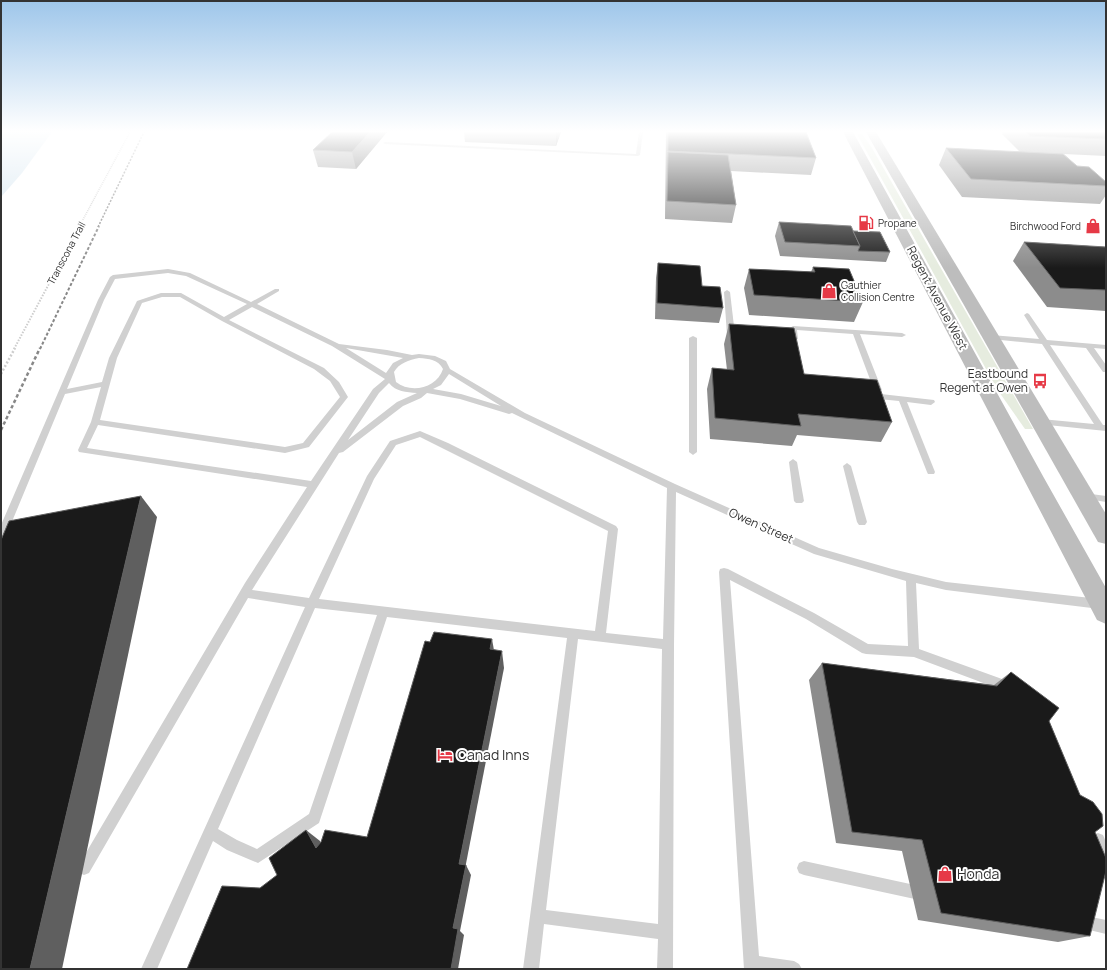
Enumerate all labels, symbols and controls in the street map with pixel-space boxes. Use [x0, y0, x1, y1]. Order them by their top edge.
fuel station icon: Propane [857, 214, 875, 232]
place label: Propane [878, 216, 917, 230]
shop icon: Birchwood Ford [1084, 217, 1102, 235]
street label: Transcona Trail [44, 219, 88, 287]
place label: Birchwood Ford [1010, 219, 1081, 233]
street label: Regent Avenue West [903, 243, 972, 353]
place label: Gauthier Collision Centre [841, 278, 915, 304]
shop icon: Gauthier Collision Centre [820, 282, 838, 300]
place label: Eastbound Regent at Owen [940, 365, 1028, 396]
bus stop icon: Eastbound Regent at Owen [1031, 372, 1049, 390]
street label: Owen Street [726, 504, 796, 547]
place label: Canad Inns [457, 745, 529, 764]
hotel icon: Canad Inns [436, 746, 454, 764]
place label: Honda [957, 864, 999, 883]
shop icon: Honda [936, 865, 954, 883]

